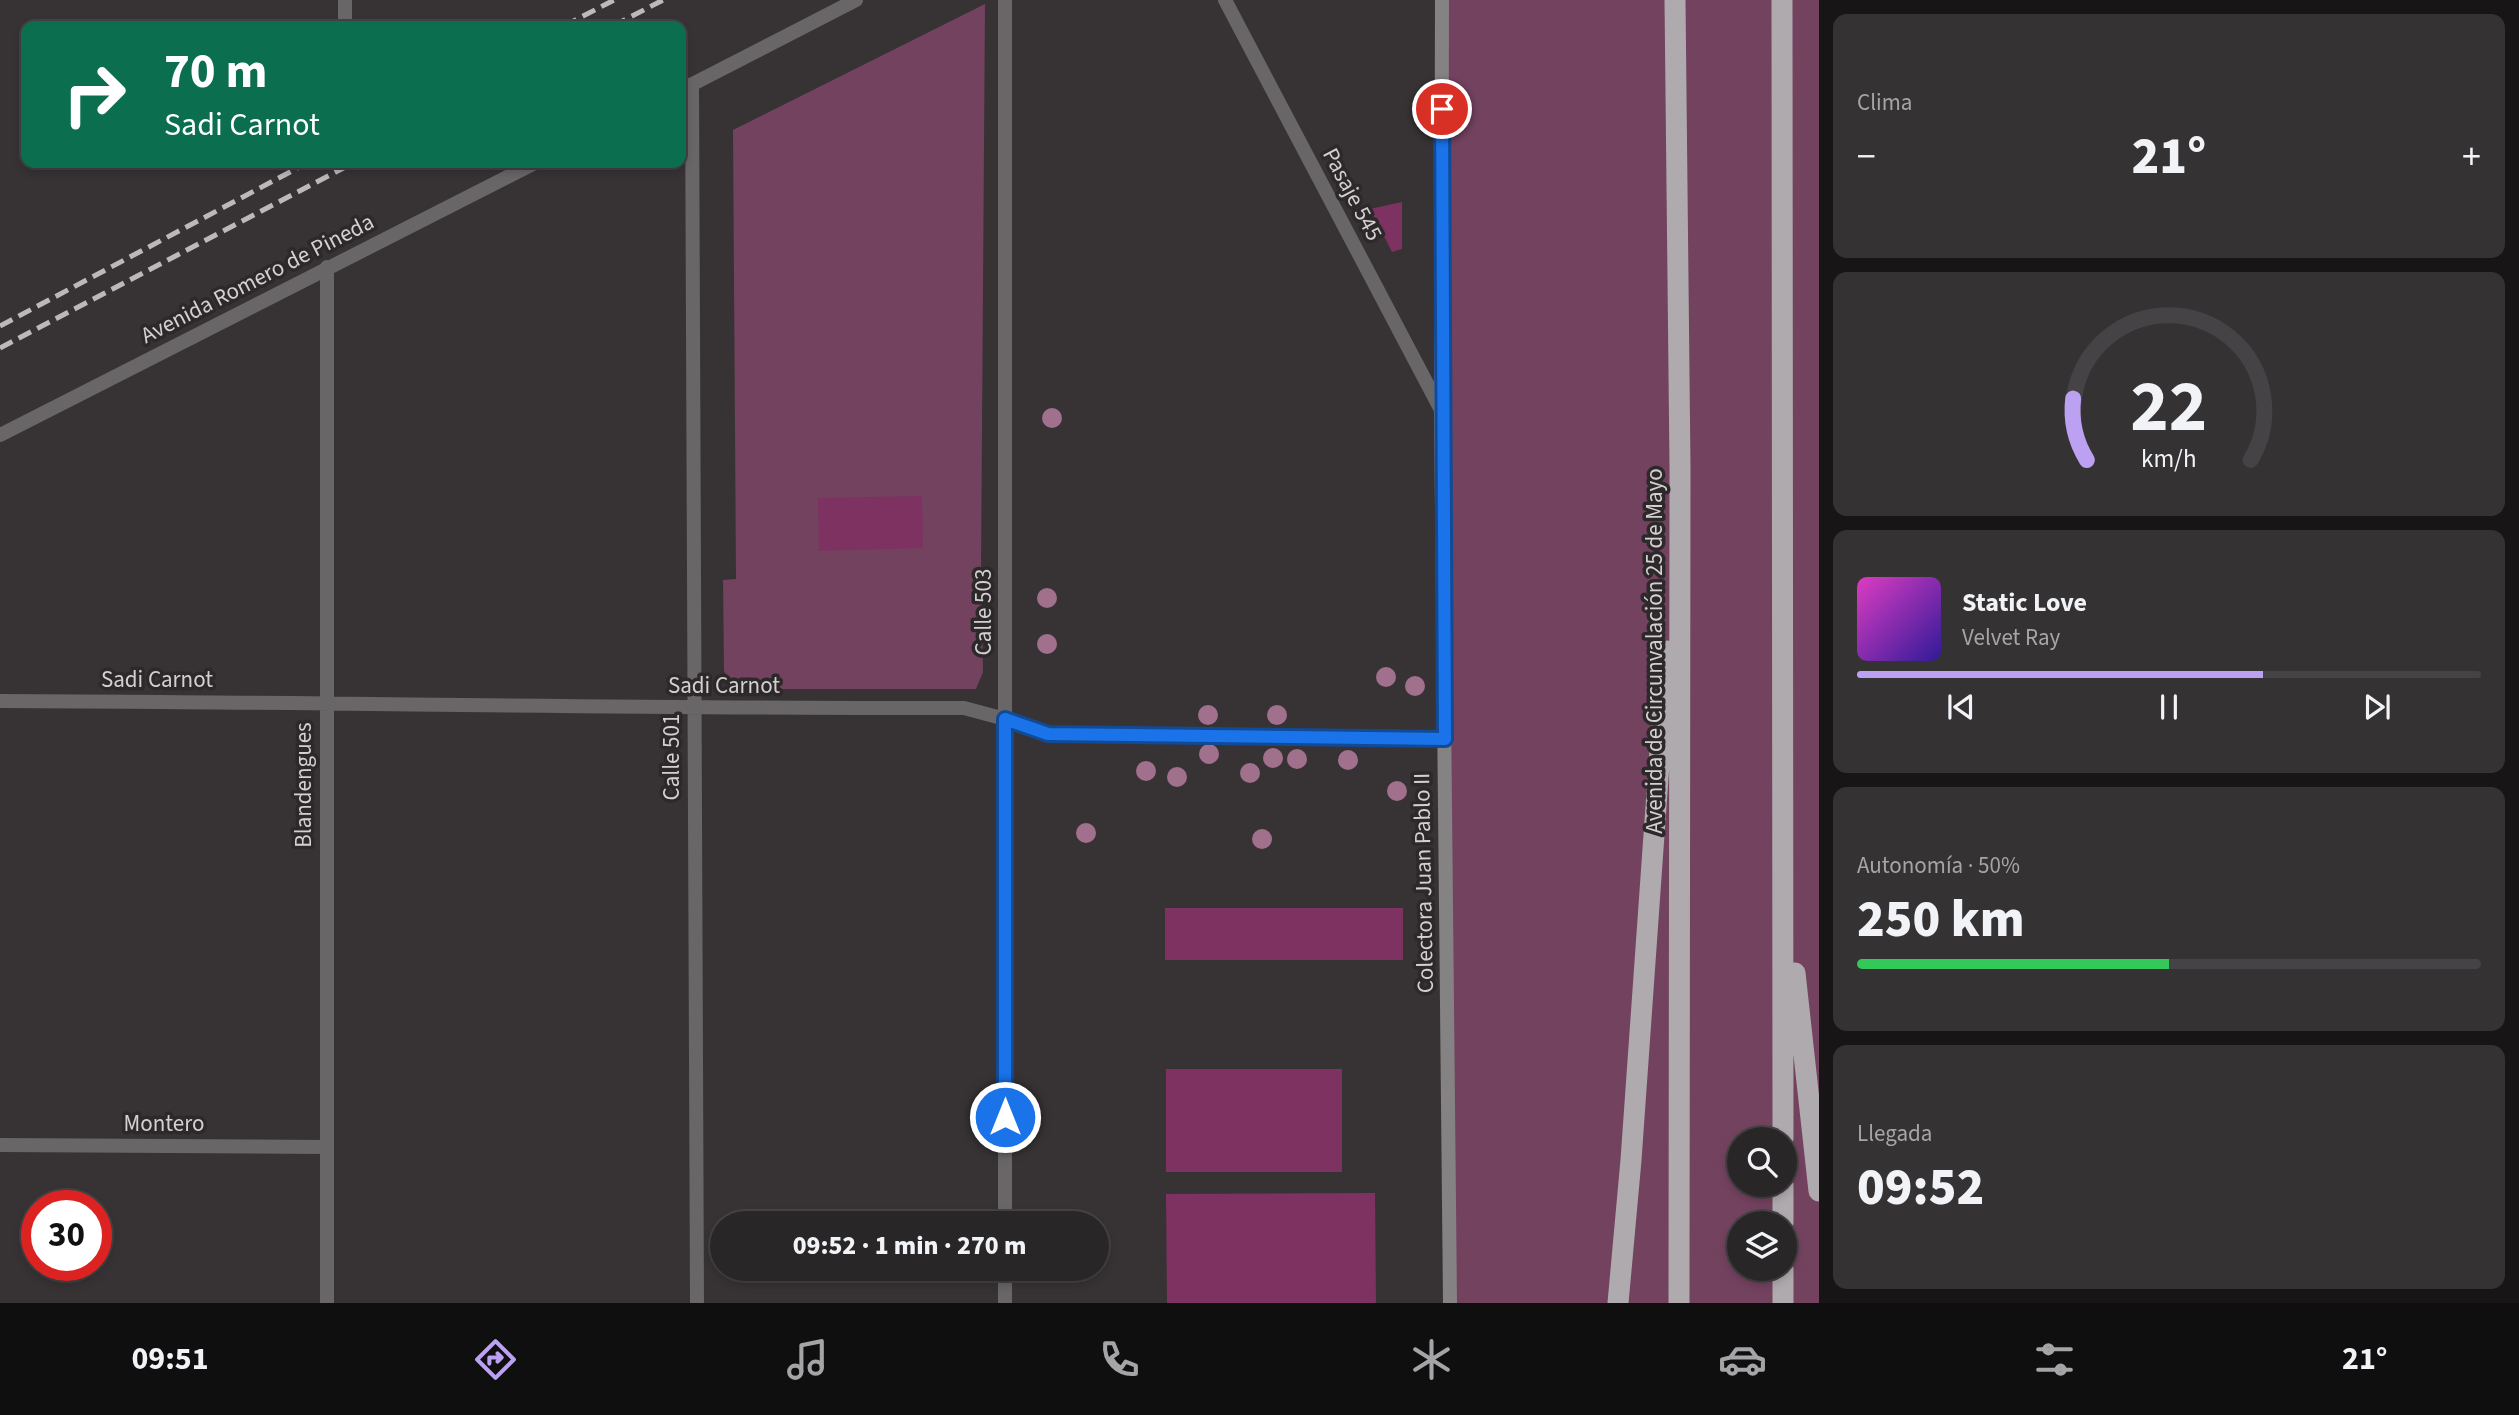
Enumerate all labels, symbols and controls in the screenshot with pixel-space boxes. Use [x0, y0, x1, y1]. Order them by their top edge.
text: 70 m [164, 37, 268, 107]
icon: right [49, 49, 140, 140]
pin [1412, 79, 1472, 139]
text: Clima [1857, 86, 1912, 119]
icon: arrive [1423, 90, 1461, 128]
text: Sadi Carnot [164, 102, 320, 148]
text: 21° [2132, 120, 2206, 194]
text: − [1857, 130, 1876, 184]
text: + [2462, 130, 2481, 184]
street label: Pasaje 545 [1314, 142, 1391, 247]
street label: Avenida Romero de Pineda [135, 205, 380, 352]
text: 22 [2131, 355, 2207, 459]
text: km/h [2141, 440, 2197, 476]
street label: Avenida de Circunvalación 25 de Mayo [1638, 468, 1671, 834]
street label: Calle 503 [967, 569, 1000, 655]
text: Static Love [1962, 584, 2087, 621]
text: Velvet Ray [1962, 621, 2060, 654]
street label: Sadi Carnot [101, 663, 213, 696]
street label: Sadi Carnot [668, 669, 780, 702]
icon: previous [1942, 688, 1980, 726]
icon: pause [2150, 688, 2188, 726]
icon: next [2358, 688, 2396, 726]
street label: Calle 501 [655, 714, 688, 800]
street label: Blandengues [287, 722, 320, 848]
street label: Colectora Juan Pablo II [1405, 773, 1442, 993]
text: Autonomía · 50% [1857, 849, 2020, 882]
text: 250 km [1857, 883, 2025, 957]
position arrow [968, 1080, 1042, 1154]
street label: Montero [124, 1107, 204, 1140]
text: Llegada [1857, 1117, 1932, 1150]
map controls [1727, 1127, 1797, 1281]
button: search [1727, 1127, 1797, 1197]
text: 09:52 [1857, 1151, 1984, 1225]
speed limit sign: 30 [21, 1190, 112, 1281]
button: layers [1727, 1211, 1797, 1281]
text: 09:52 · 1 min · 270 m [793, 1227, 1026, 1264]
icon: directions [471, 1335, 520, 1384]
icon: music [783, 1335, 832, 1384]
icon: phone [1095, 1335, 1144, 1384]
icon: climate [1407, 1335, 1456, 1384]
icon: car [1718, 1335, 1767, 1384]
icon: filters [2030, 1335, 2079, 1384]
text: 09:51 [131, 1336, 209, 1382]
text: 21° [2342, 1336, 2388, 1382]

